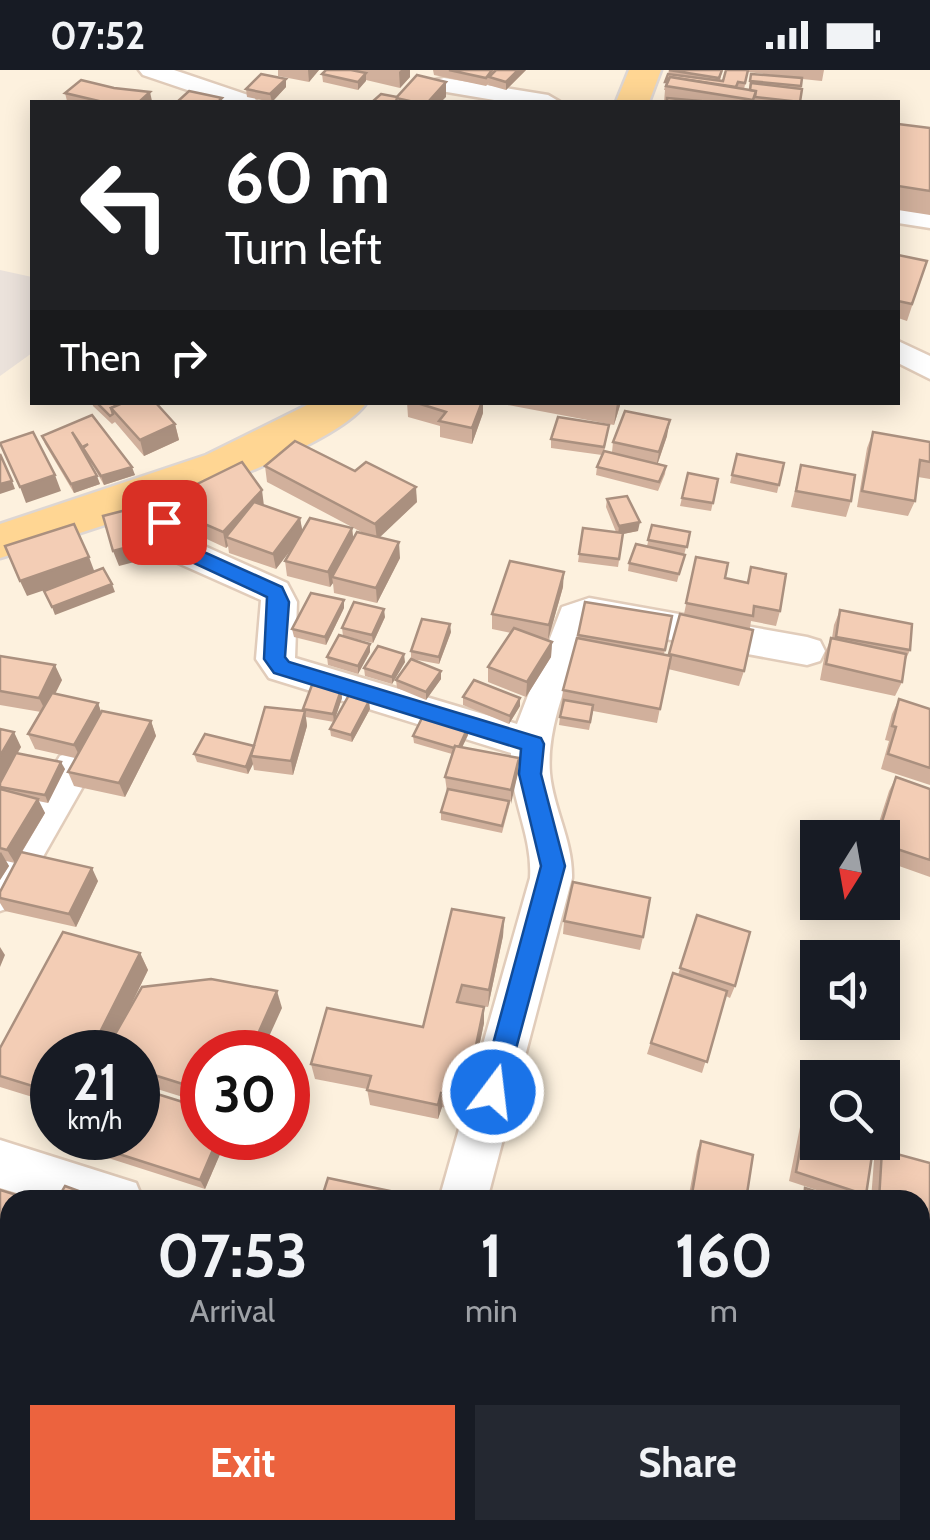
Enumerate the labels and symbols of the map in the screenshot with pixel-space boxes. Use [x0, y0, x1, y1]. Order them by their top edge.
pin [122, 480, 207, 565]
north arrow [800, 820, 900, 920]
speed limit sign: 30 [180, 1030, 310, 1160]
position arrow [441, 1040, 545, 1144]

